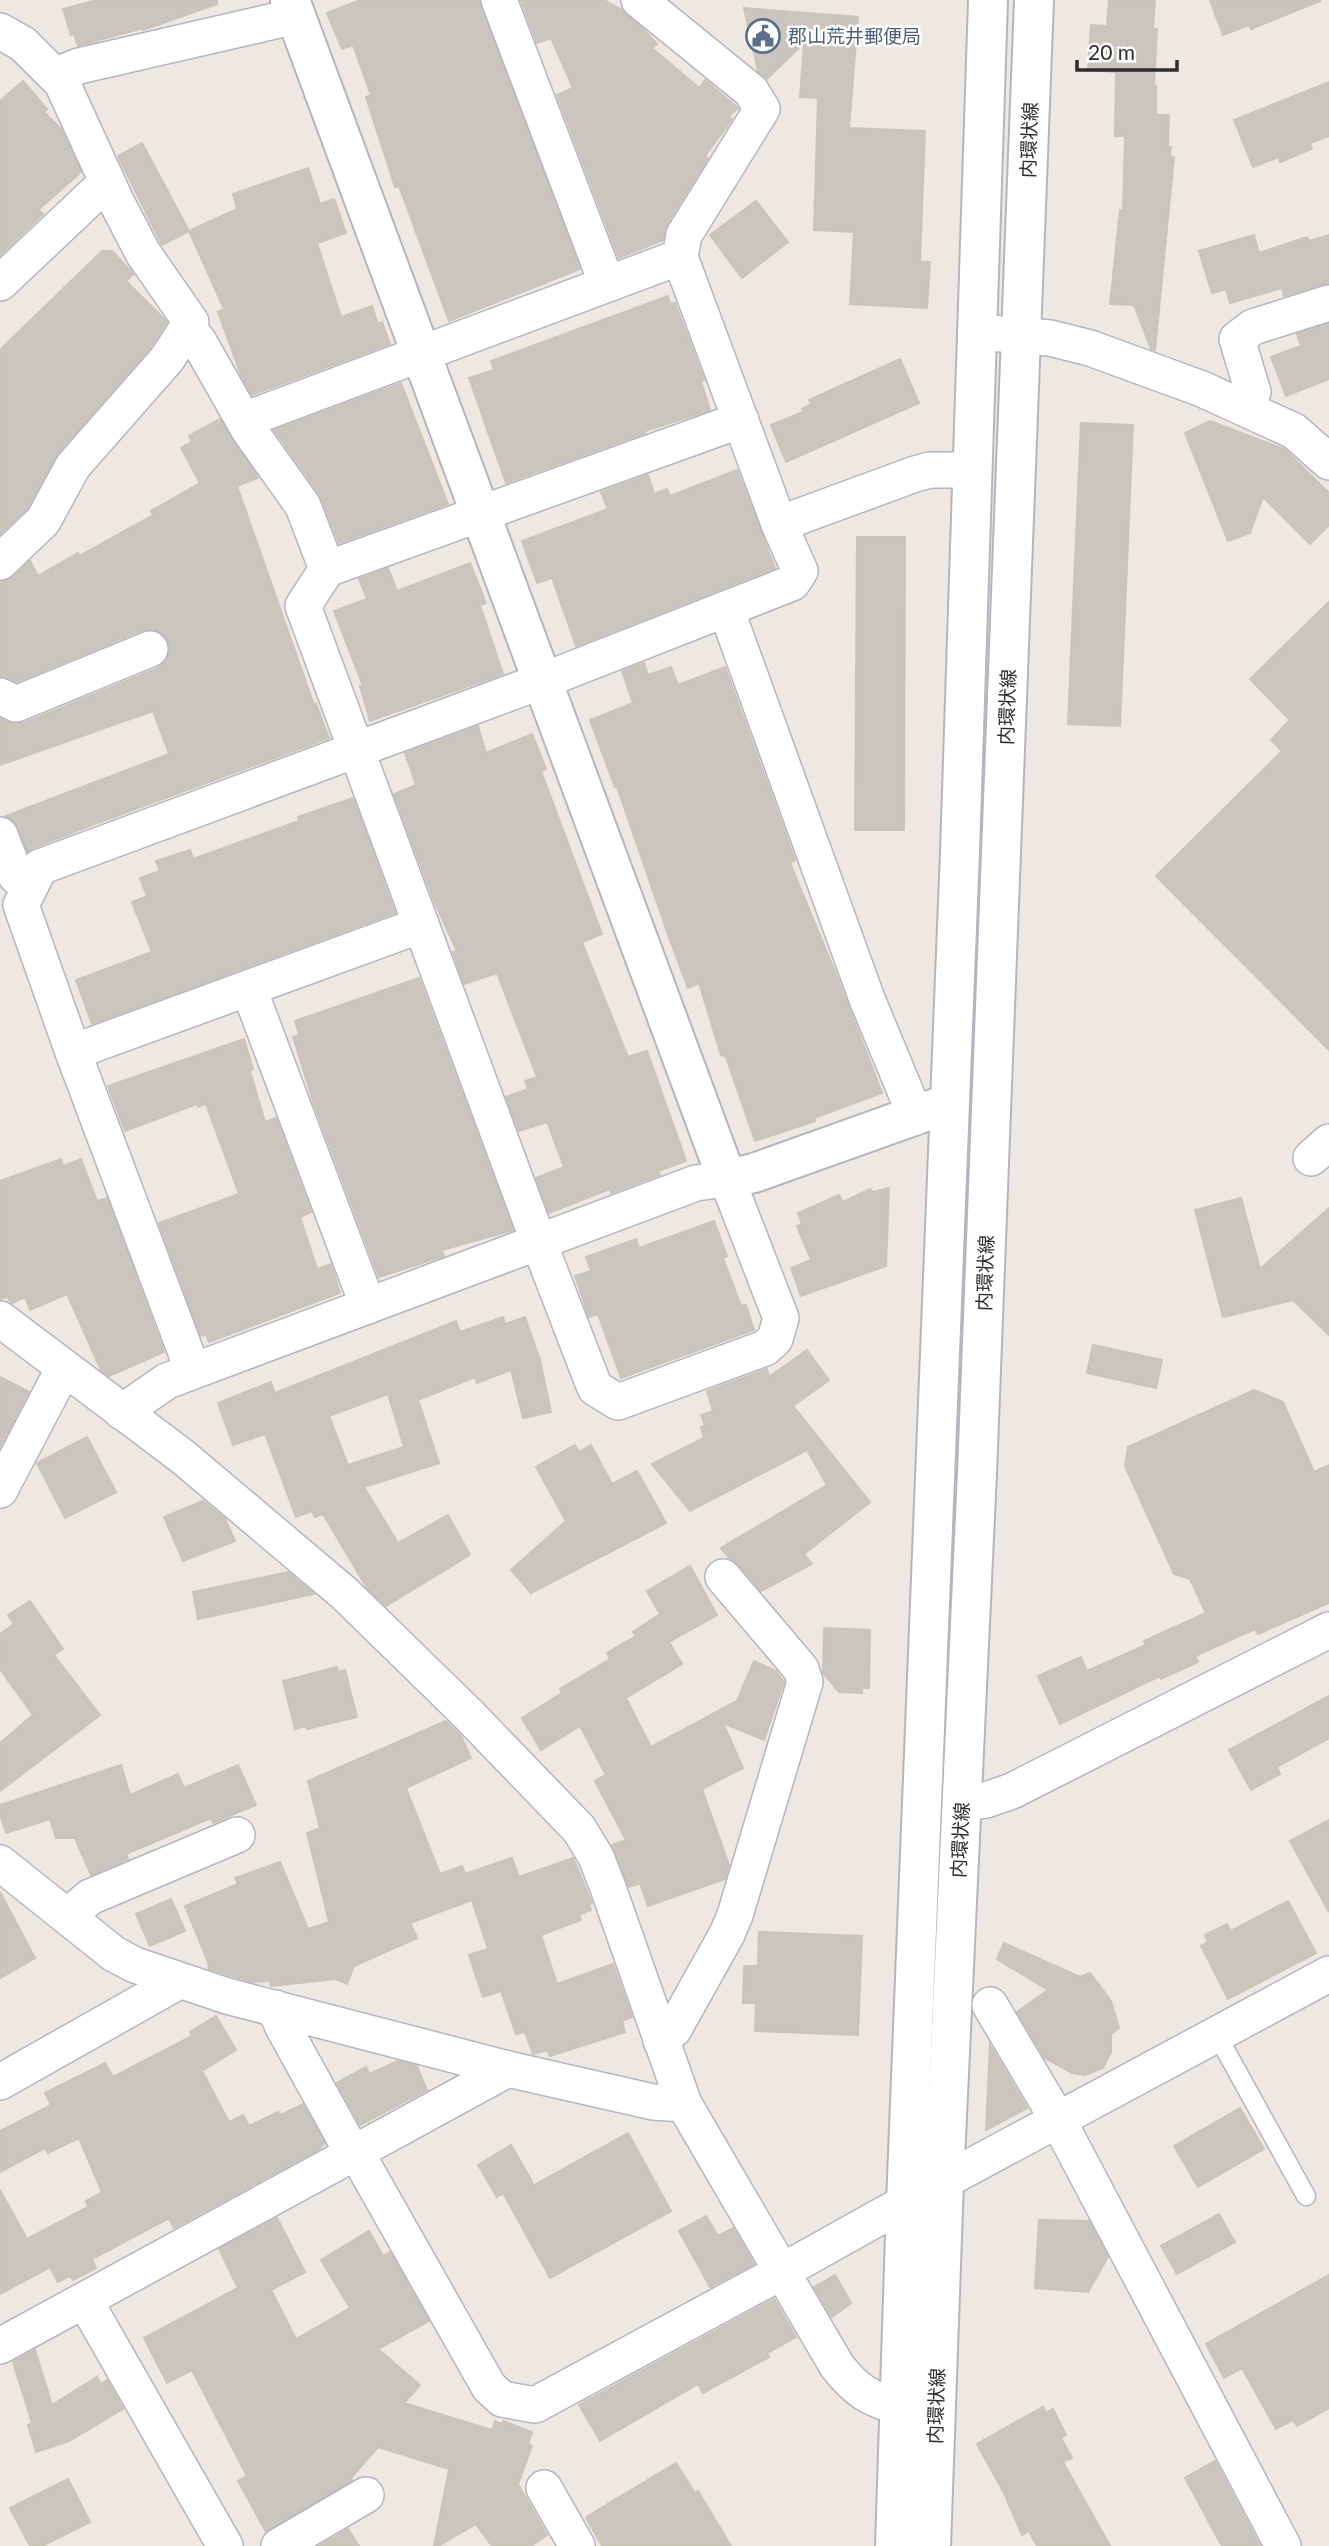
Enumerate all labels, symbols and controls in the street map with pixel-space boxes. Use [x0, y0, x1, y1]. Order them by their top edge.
public building icon: 郡山荒井郵便局 [744, 17, 782, 55]
place label: 郡山荒井郵便局 [788, 24, 921, 47]
scale bar [1077, 28, 1177, 72]
text: 20 m [1088, 39, 1135, 64]
street label: 内環状線 [1016, 102, 1041, 178]
street label: 内環状線 [994, 669, 1019, 745]
street label: 内環状線 [972, 1235, 997, 1311]
street label: 内環状線 [946, 1801, 973, 1879]
street label: 内環状線 [923, 2368, 948, 2444]

